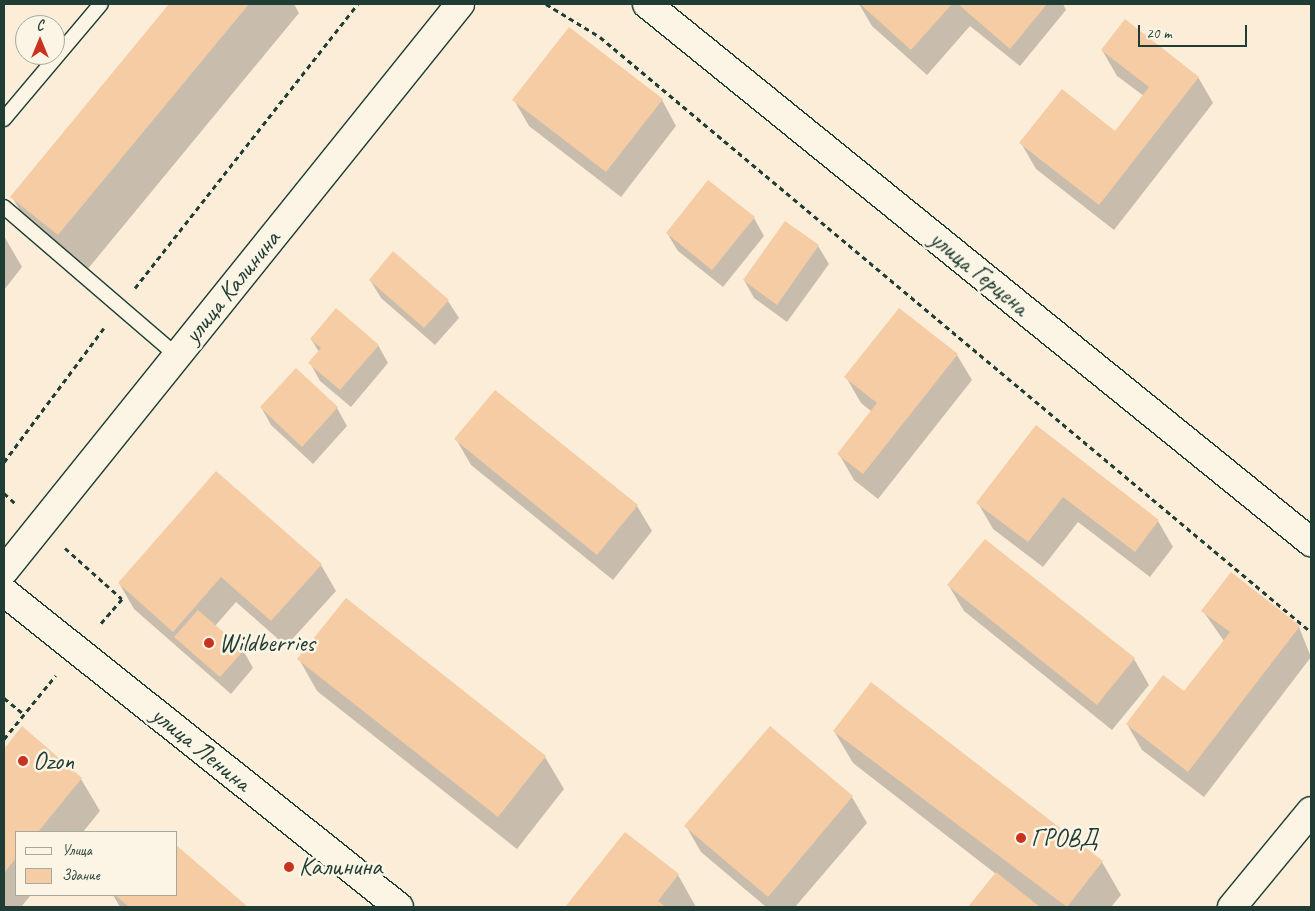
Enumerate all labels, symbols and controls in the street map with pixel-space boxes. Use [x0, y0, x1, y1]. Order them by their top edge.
north arrow [15, 15, 65, 65]
scale bar [1140, 15, 1249, 47]
text: С [37, 17, 43, 34]
text: 20 m [1146, 24, 1172, 43]
street label: улица Калинина [177, 224, 287, 350]
street label: улица Герцена [924, 224, 1034, 322]
place label: Wildberries [219, 628, 315, 658]
marker: Wildberries [203, 637, 215, 649]
street label: улица Ленина [146, 700, 256, 798]
place label: Ozon [33, 746, 74, 776]
marker: Ozon [17, 755, 29, 767]
place label: ГРОВД [1031, 823, 1097, 853]
legend [15, 831, 178, 896]
marker: ГРОВД [1015, 832, 1027, 844]
text: Улица [62, 841, 92, 860]
place label: Калинина [299, 852, 382, 882]
marker: Калинина [283, 861, 295, 873]
text: Здание [62, 866, 100, 885]

